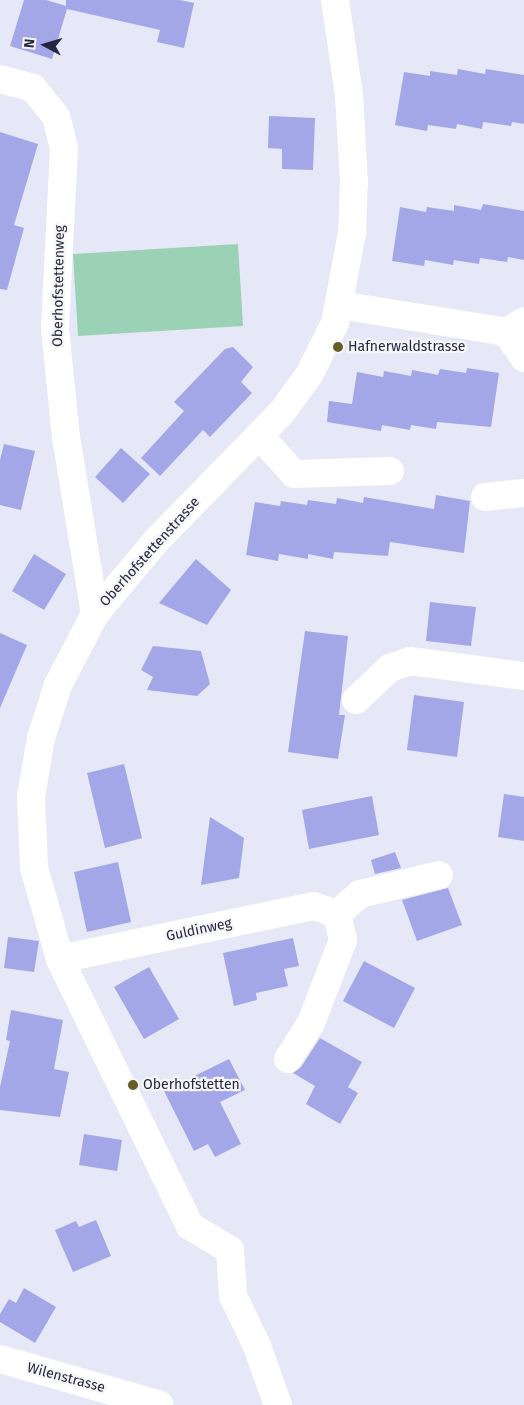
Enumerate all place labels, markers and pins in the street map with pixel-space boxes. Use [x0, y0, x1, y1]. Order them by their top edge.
place label: Hafnerwaldstrasse [348, 339, 465, 355]
marker: Hafnerwaldstrasse [332, 341, 344, 353]
place label: Oberhofstetten [143, 1077, 240, 1093]
marker: Oberhofstetten [127, 1079, 139, 1091]

